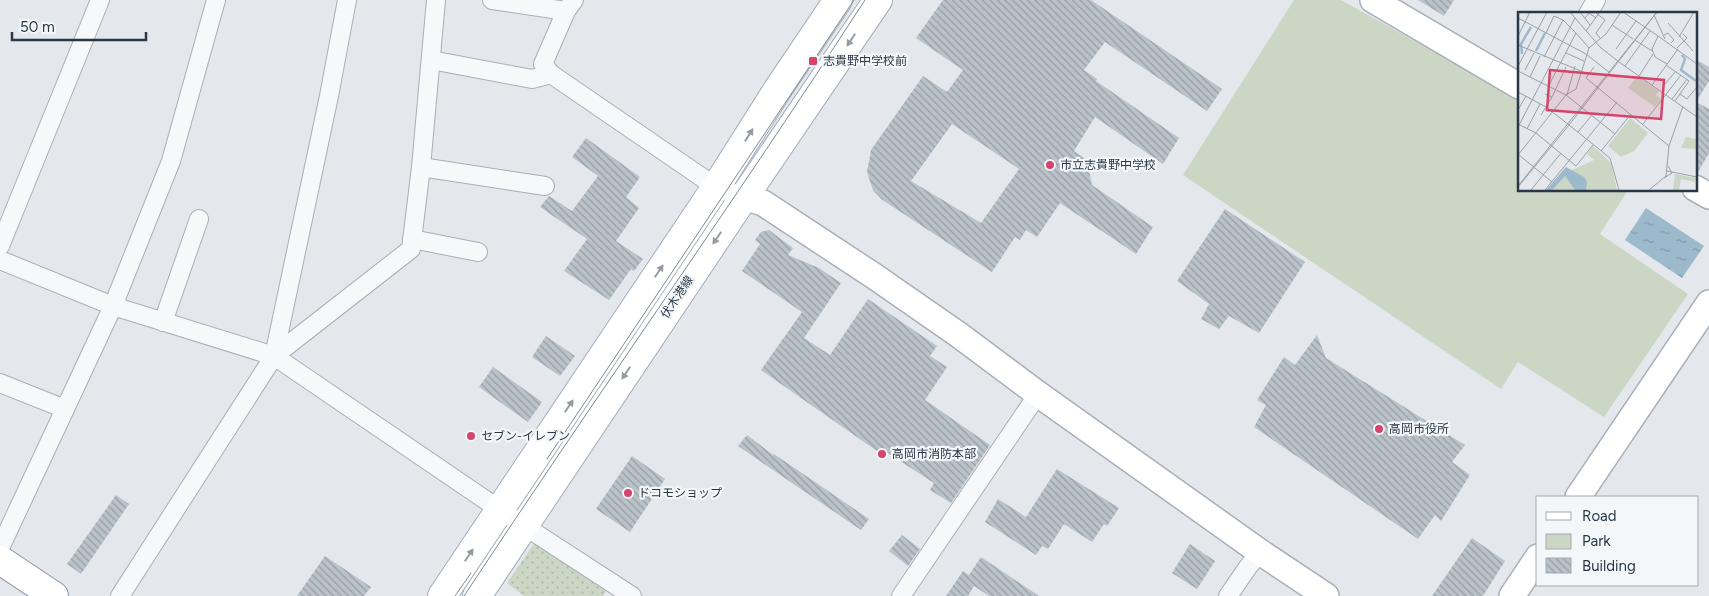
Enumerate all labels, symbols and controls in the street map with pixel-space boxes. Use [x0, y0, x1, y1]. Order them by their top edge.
scale bar [12, 10, 146, 42]
inset map [1518, 12, 1696, 191]
text: 50 m [20, 18, 55, 36]
one-way arrow [846, 34, 856, 47]
place label: 志貴野中学校前 [823, 54, 907, 68]
marker: 志貴野中学校前 [807, 55, 819, 67]
one-way arrow [744, 128, 753, 142]
place label: 市立志貴野中学校 [1060, 158, 1156, 172]
marker: 市立志貴野中学校 [1044, 159, 1056, 171]
one-way arrow [712, 231, 722, 245]
one-way arrow [654, 264, 664, 278]
street label: 伏木港線 [658, 273, 696, 321]
one-way arrow [621, 366, 631, 379]
one-way arrow [564, 399, 574, 413]
place label: 高岡市役所 [1389, 422, 1449, 436]
marker: 高岡市役所 [1373, 423, 1385, 435]
place label: セブン-イレブン [481, 429, 570, 443]
marker: セブン-イレブン [465, 430, 477, 442]
place label: 高岡市消防本部 [892, 447, 976, 461]
marker: 高岡市消防本部 [876, 448, 888, 460]
place label: ドコモショップ [638, 486, 722, 500]
marker: ドコモショップ [622, 487, 634, 499]
legend [1536, 496, 1699, 586]
text: Road [1582, 507, 1617, 525]
text: Park [1582, 532, 1611, 550]
one-way arrow [464, 549, 474, 562]
text: Building [1582, 557, 1636, 575]

